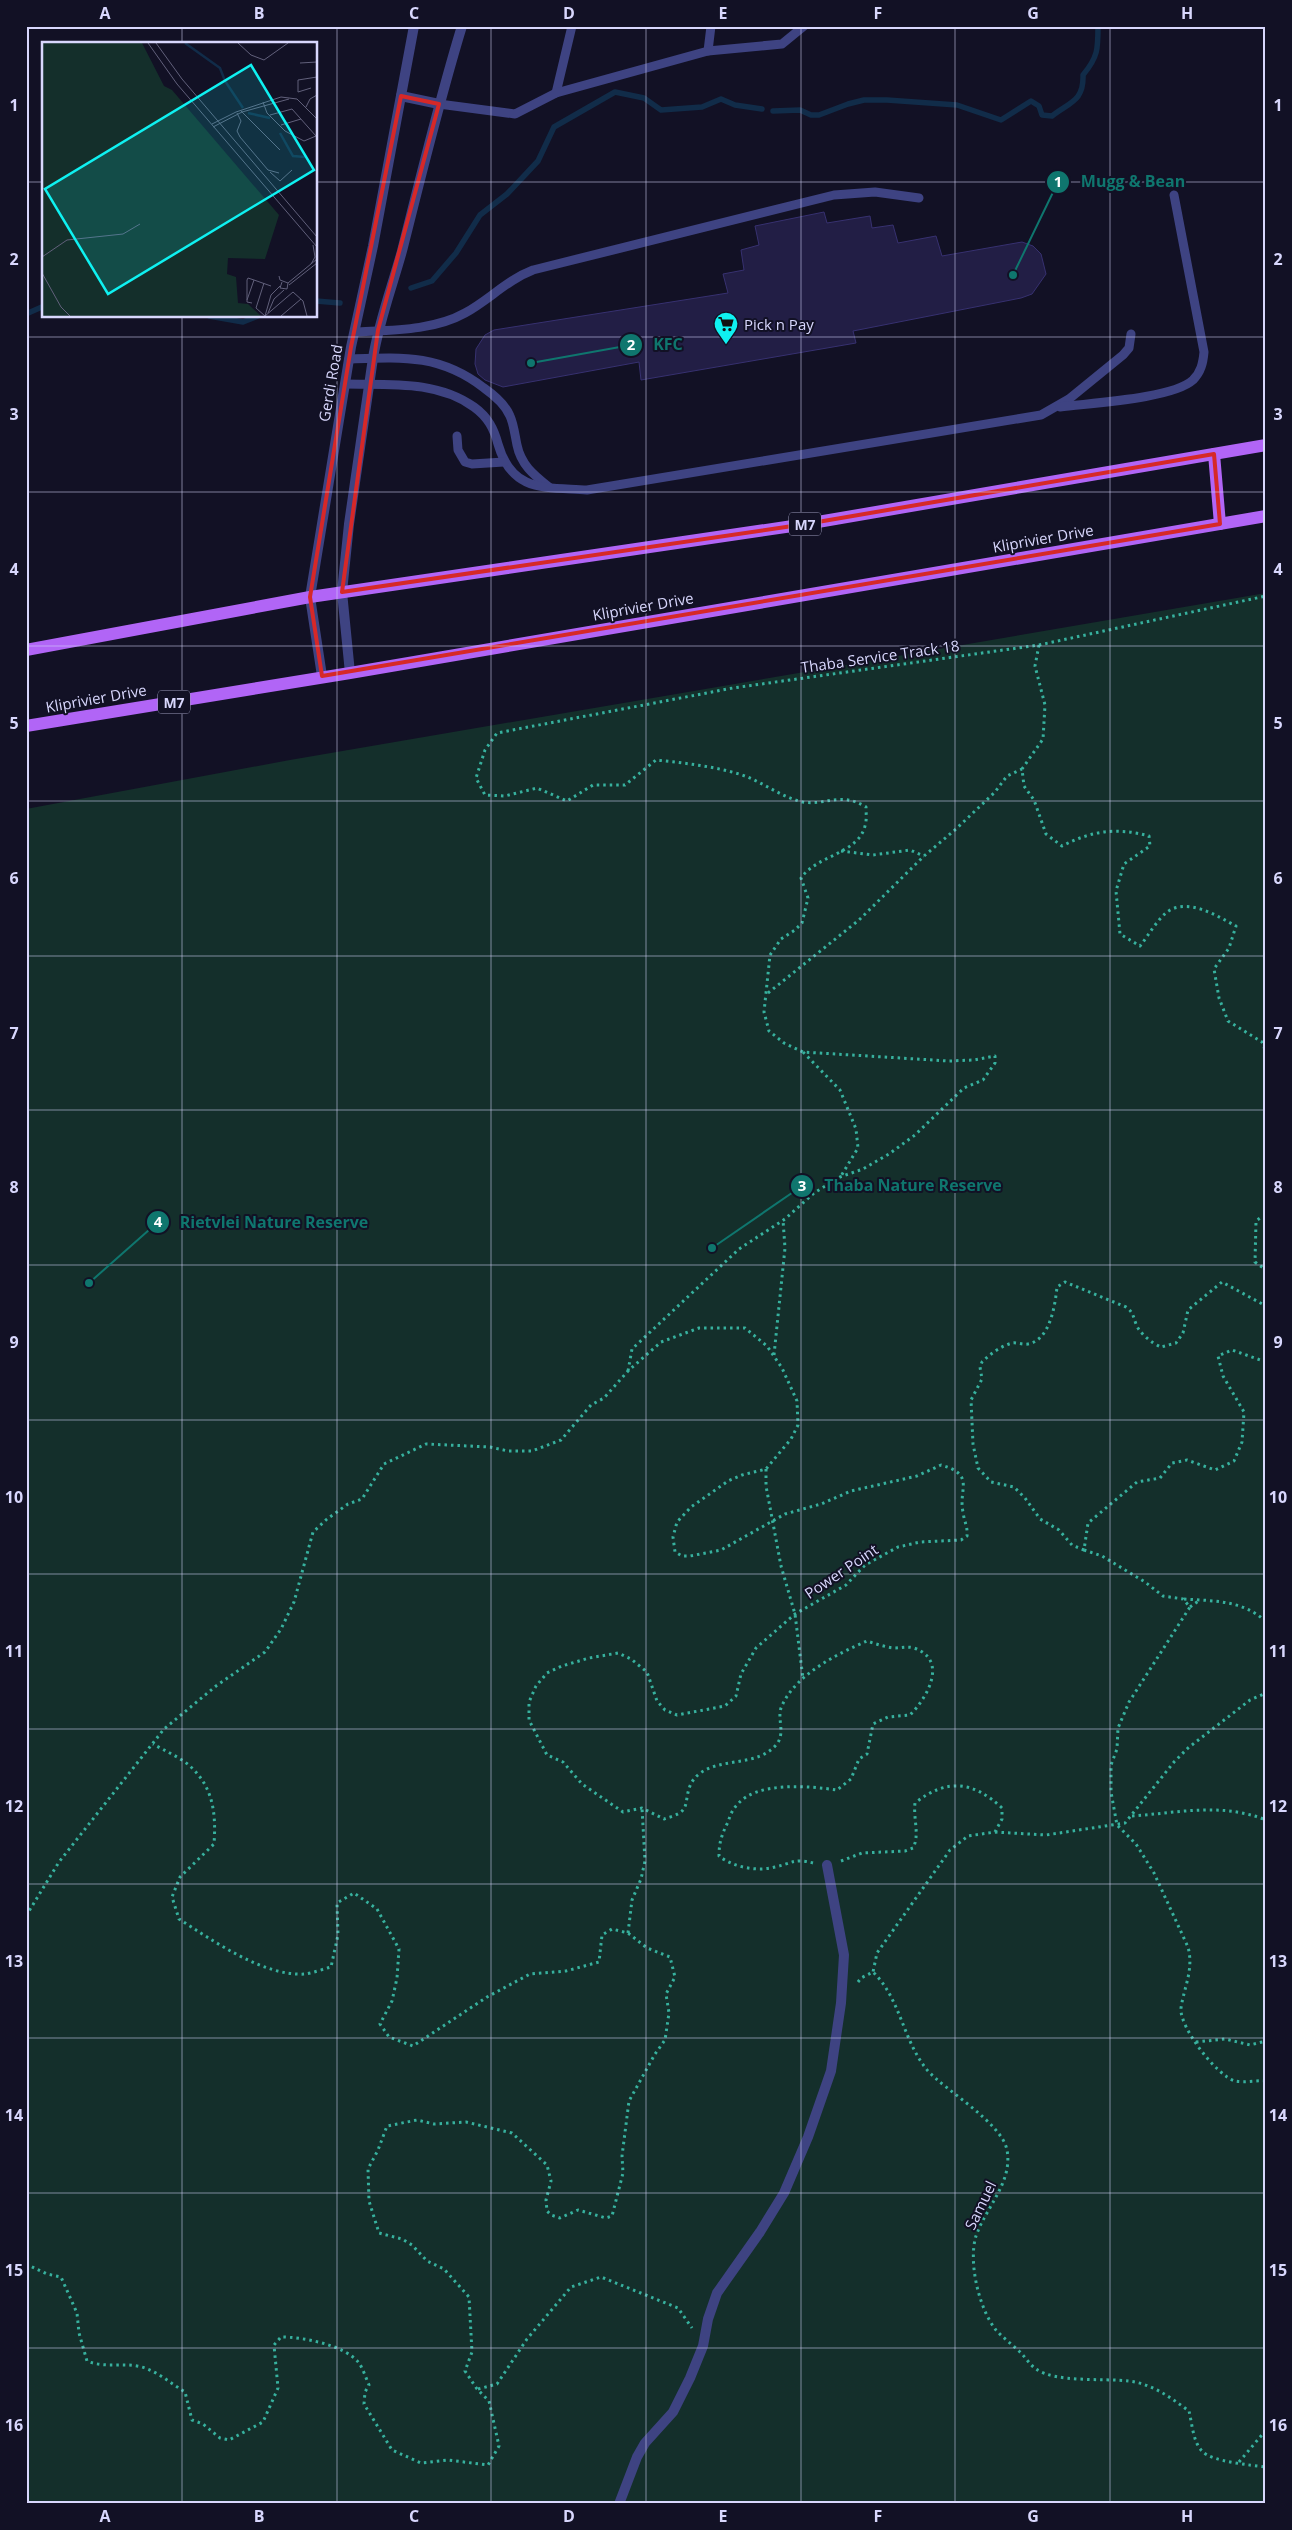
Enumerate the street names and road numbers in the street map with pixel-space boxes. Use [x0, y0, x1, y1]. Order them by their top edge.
street label: Gerdi Road [313, 343, 347, 423]
road number: M7 [789, 512, 821, 536]
street label: Kliprivier Drive [991, 519, 1095, 557]
street label: Kliprivier Drive [591, 587, 695, 625]
street label: Thaba Service Track 18 [800, 635, 960, 677]
street label: Kliprivier Drive [44, 679, 148, 717]
road number: M7 [158, 690, 190, 714]
street label: Power Point [800, 1539, 882, 1603]
street label: Samuel [960, 2177, 1000, 2233]

